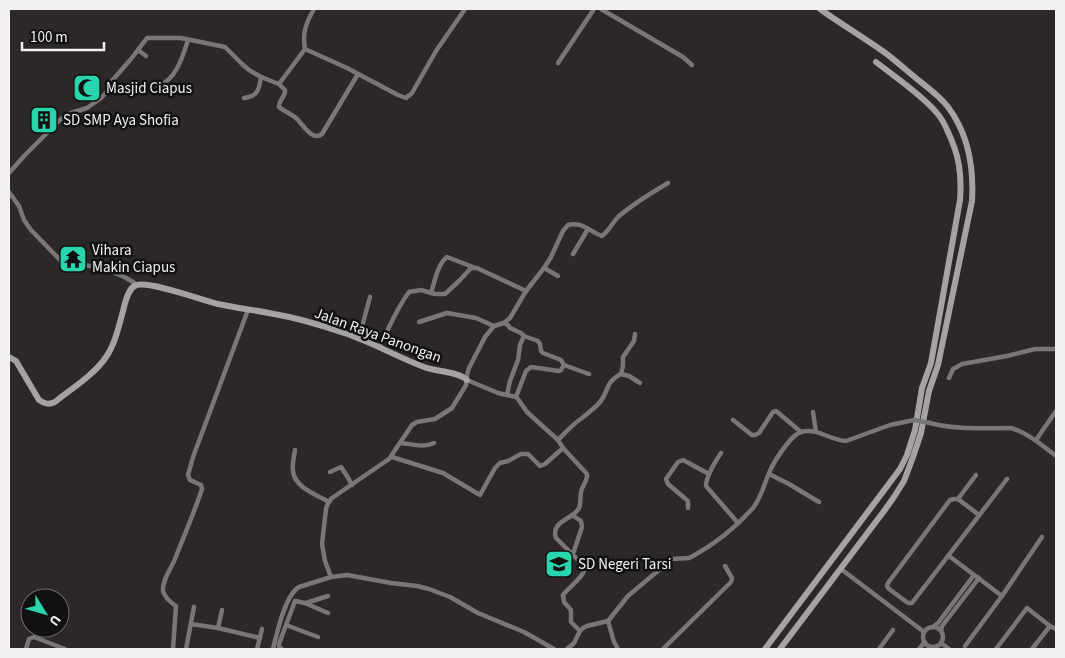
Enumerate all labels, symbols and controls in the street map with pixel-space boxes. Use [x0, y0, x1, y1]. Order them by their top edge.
scale bar [22, 20, 105, 52]
text: 100 m [30, 27, 68, 48]
mosque icon: Masjid Ciapus [72, 73, 102, 103]
place label: Masjid Ciapus [106, 78, 192, 99]
building icon: SD SMP Aya Shofia [29, 105, 59, 135]
place label: SD SMP Aya Shofia [63, 110, 179, 131]
place label: Vihara Makin Ciapus [92, 240, 175, 278]
temple icon: Vihara Makin Ciapus [58, 244, 88, 274]
street label: Jalan Raya Panongan [311, 303, 444, 368]
school or university icon: SD Negeri Tarsi [544, 549, 574, 579]
place label: SD Negeri Tarsi [578, 554, 672, 575]
north arrow [20, 588, 70, 638]
text: U [44, 610, 65, 630]

